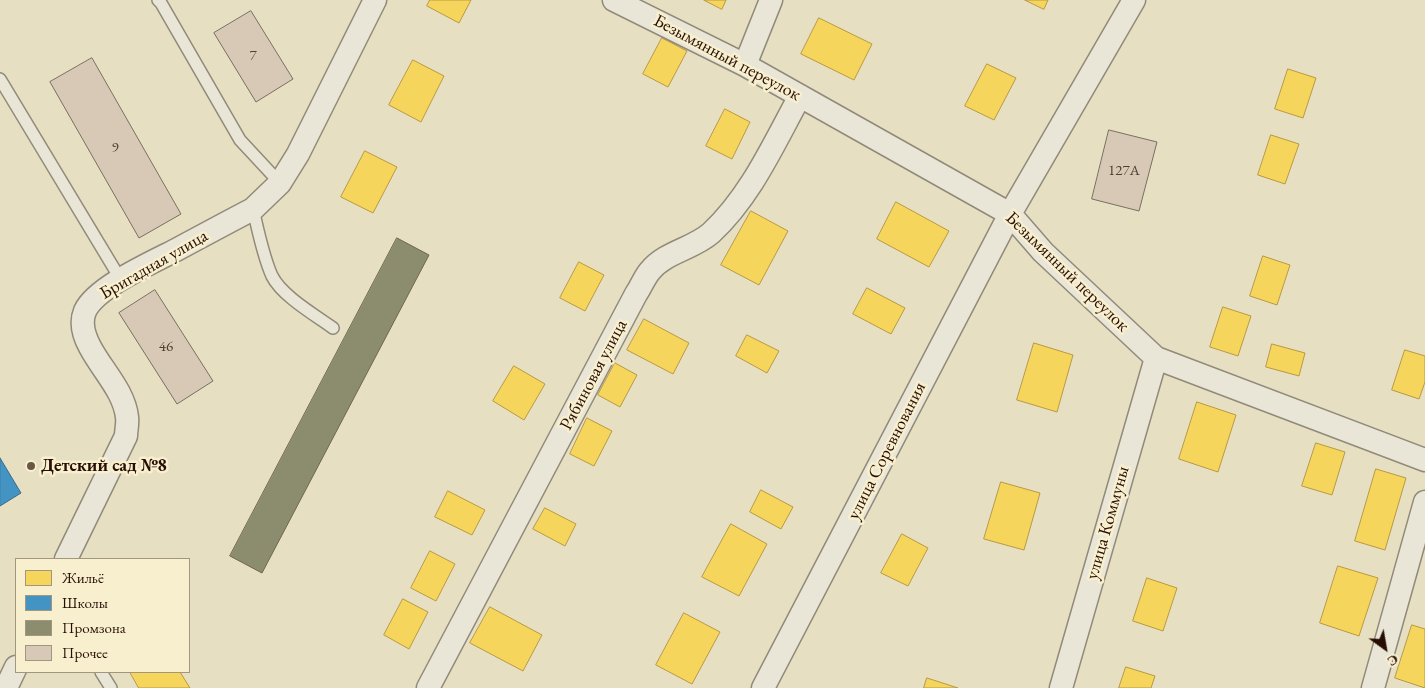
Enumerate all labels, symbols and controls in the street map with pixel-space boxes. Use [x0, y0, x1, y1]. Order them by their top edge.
street label: Безымянный переулок [650, 10, 804, 106]
house number: 7 [249, 47, 257, 65]
house number: 9 [111, 139, 119, 157]
house number: 127А [1108, 162, 1140, 180]
street label: Безымянный переулок [1001, 207, 1133, 337]
street label: Бригадная улица [96, 225, 212, 305]
street label: Рябиновая улица [556, 316, 632, 434]
house number: 46 [159, 338, 173, 356]
street label: улица Соревнования [843, 379, 931, 523]
place label: Детский сад №8 [41, 455, 167, 477]
marker: Детский сад №8 [25, 460, 37, 472]
street label: улица Коммуны [1082, 464, 1134, 582]
legend [15, 558, 190, 673]
text: Жильё [62, 568, 104, 587]
text: Школы [62, 593, 108, 612]
text: Промзона [62, 618, 126, 637]
north arrow [1360, 623, 1410, 673]
text: Прочее [62, 643, 108, 662]
text: С [1384, 650, 1402, 671]

